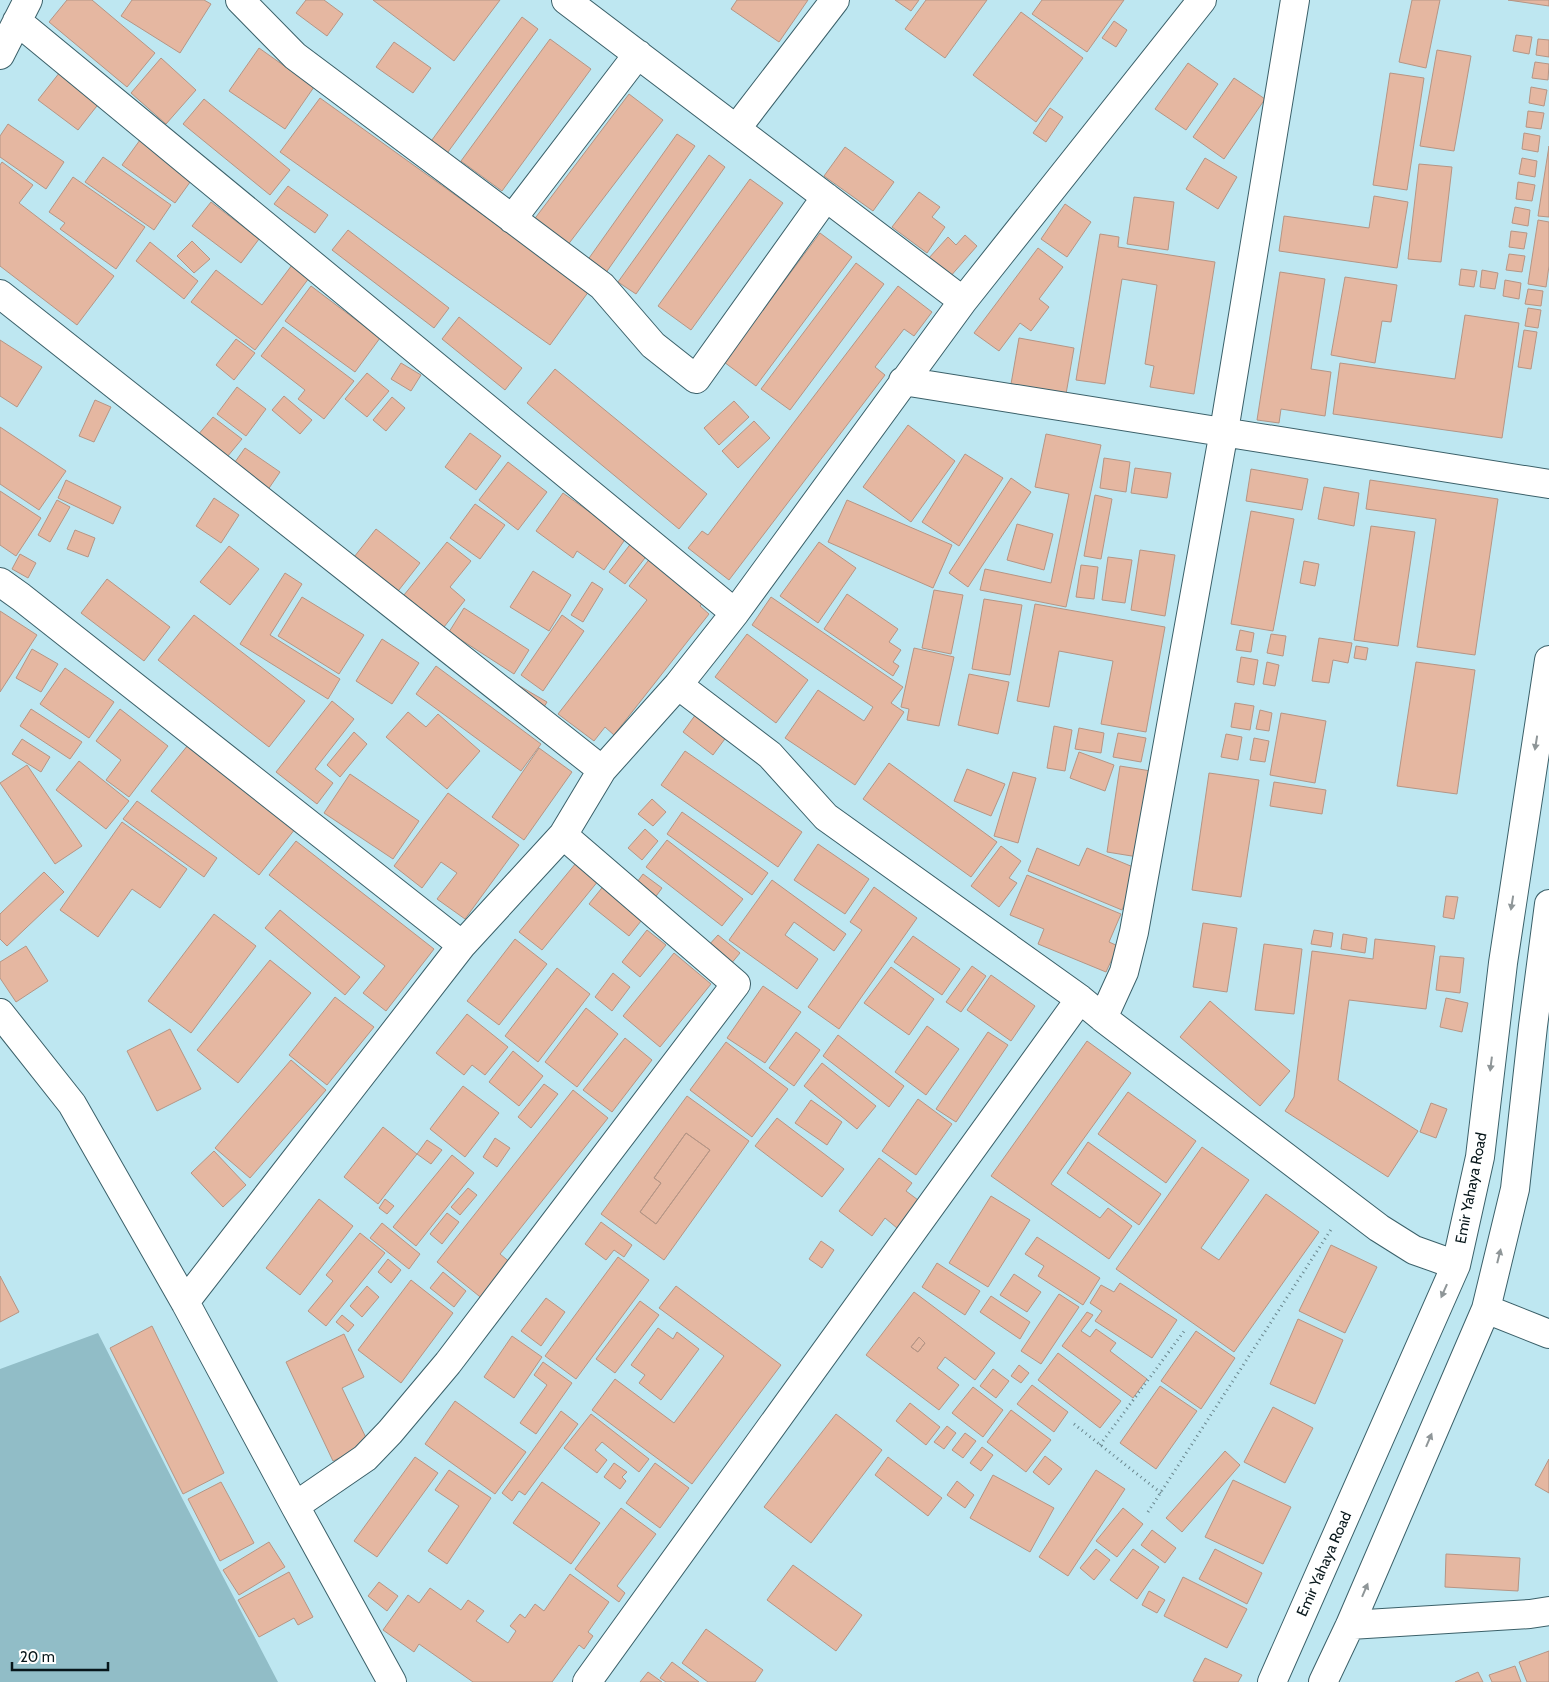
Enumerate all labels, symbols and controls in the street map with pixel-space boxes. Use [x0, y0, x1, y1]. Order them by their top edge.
one-way arrow [1532, 735, 1540, 751]
one-way arrow [1508, 896, 1516, 912]
one-way arrow [1487, 1057, 1495, 1073]
street label: Emir Yahaya Road [1451, 1131, 1491, 1245]
one-way arrow [1495, 1249, 1503, 1264]
one-way arrow [1440, 1284, 1448, 1298]
one-way arrow [1426, 1433, 1434, 1447]
street label: Emir Yahaya Road [1293, 1509, 1355, 1619]
one-way arrow [1362, 1583, 1370, 1597]
scale bar [12, 1640, 109, 1672]
text: 20 m [20, 1648, 55, 1666]

